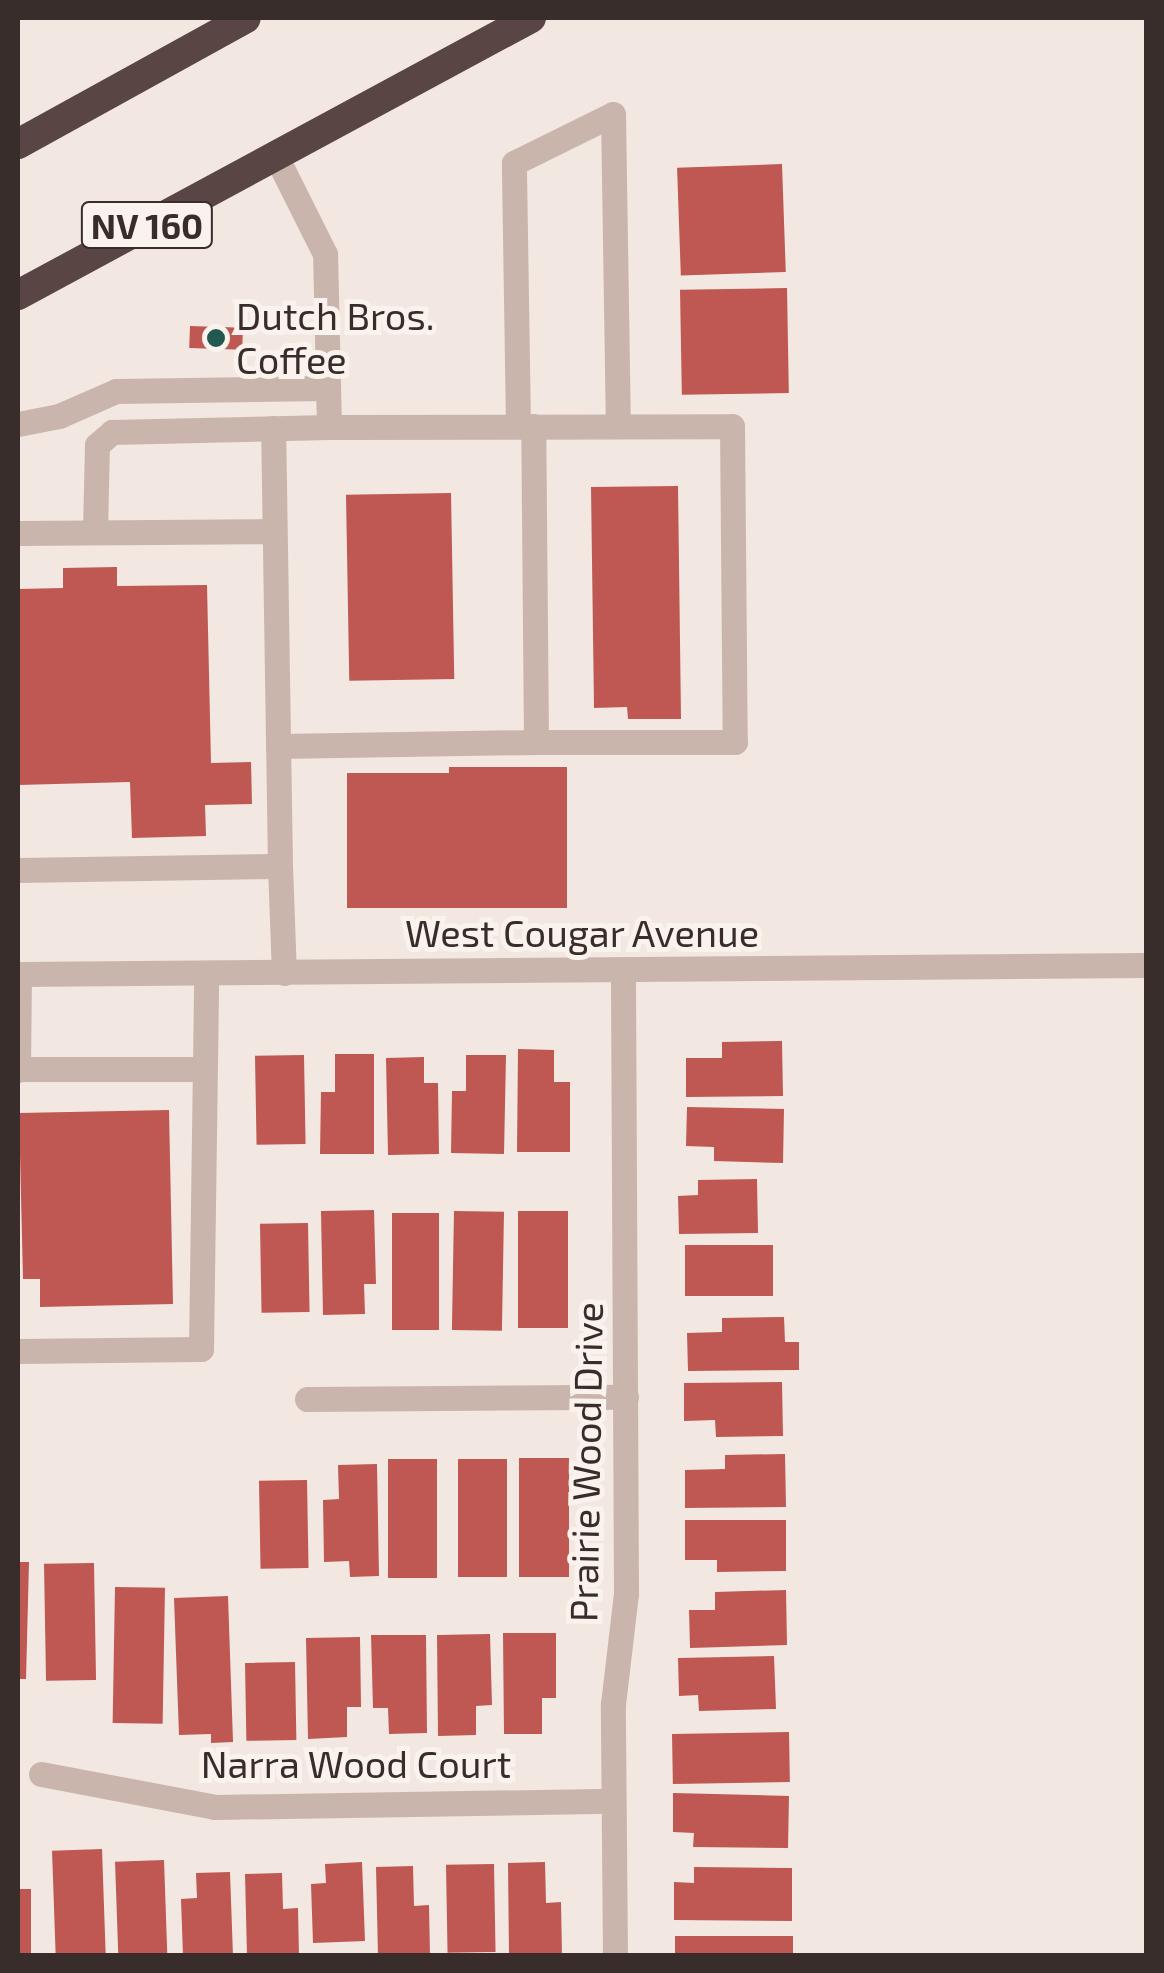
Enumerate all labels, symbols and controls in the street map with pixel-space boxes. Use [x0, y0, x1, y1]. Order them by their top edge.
road number: NV 160 [80, 195, 214, 255]
place label: Dutch Bros. Coffee [236, 293, 434, 382]
marker: Dutch Bros. Coffee [205, 327, 227, 349]
street label: West Cougar Avenue [404, 910, 760, 956]
street label: Prairie Wood Drive [560, 1301, 612, 1623]
street label: Narra Wood Court [201, 1741, 511, 1787]

